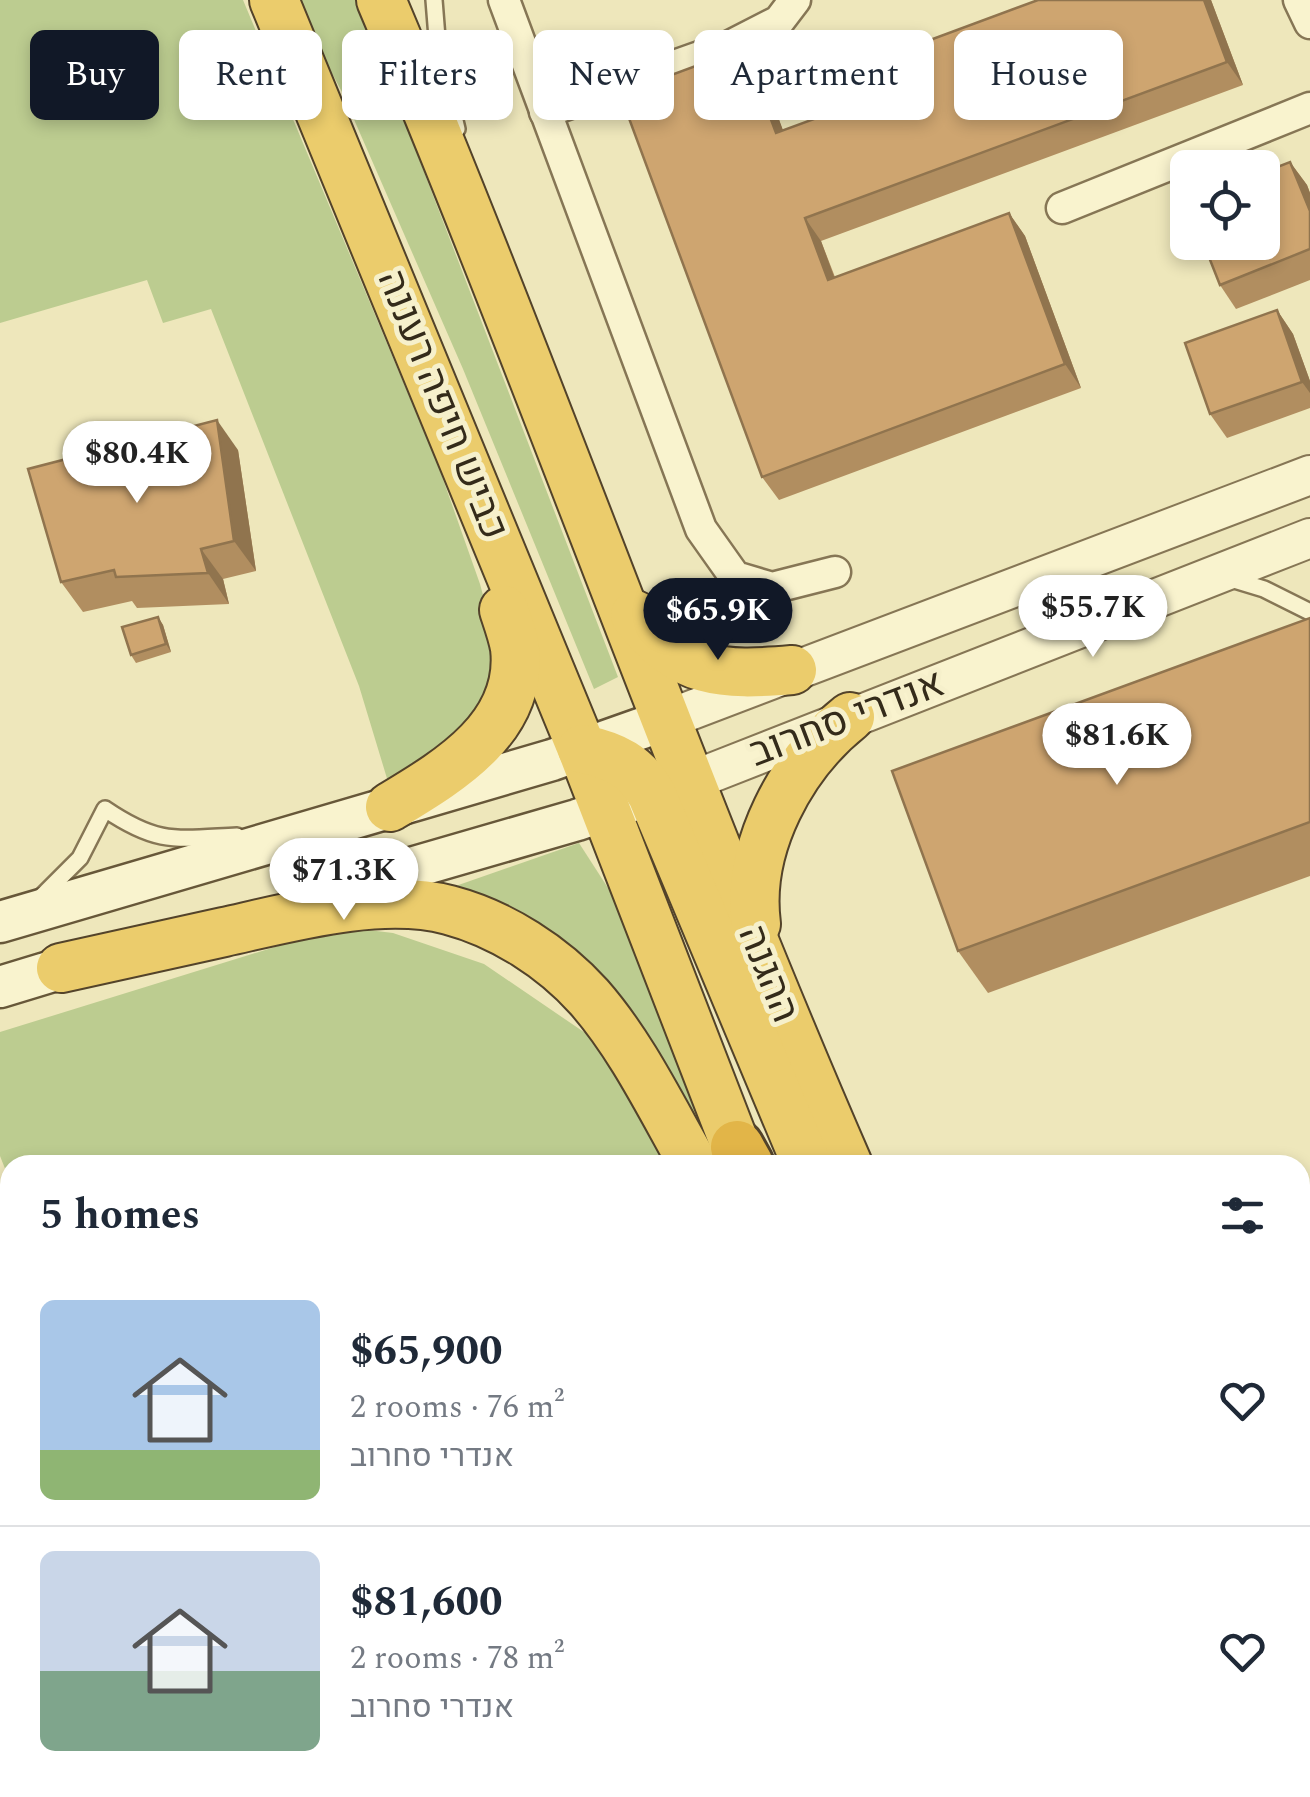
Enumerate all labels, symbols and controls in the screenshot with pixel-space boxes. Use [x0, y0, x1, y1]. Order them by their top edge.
chip: Buy [30, 30, 159, 120]
chip: Rent [179, 30, 322, 120]
chip: Filters [342, 30, 513, 120]
chip: New [533, 30, 674, 120]
chip: Apartment [694, 30, 934, 120]
chip: House [954, 30, 1123, 120]
map controls [1170, 150, 1280, 260]
button: locate [1170, 150, 1280, 260]
street label: כביש חיפה רעננה [360, 261, 524, 549]
pin: $80.4K [56, 421, 218, 506]
text: $80.4K [84, 429, 190, 478]
pin: $55.7K [1012, 575, 1174, 660]
pin: $65.9K [637, 578, 799, 663]
text: $55.7K [1040, 583, 1146, 632]
text: $65.9K [665, 586, 771, 635]
street label: אנדרי סחרוב [740, 654, 954, 784]
pin: $81.6K [1036, 703, 1198, 788]
text: $81.6K [1064, 711, 1170, 760]
pin: $71.3K [263, 838, 425, 923]
text: $71.3K [291, 846, 397, 895]
street label: ההגנה [721, 916, 815, 1032]
text: 5 homes [40, 1184, 200, 1247]
icon: filters [1215, 1188, 1270, 1243]
text: $65,900 [350, 1320, 503, 1383]
icon: home [120, 1340, 240, 1460]
icon: heart [1215, 1373, 1270, 1428]
text: 2 rooms · 76 m² [350, 1383, 564, 1432]
text: אנדרי סחרוב [350, 1432, 514, 1481]
text: $81,600 [350, 1571, 503, 1634]
icon: home [120, 1591, 240, 1711]
icon: heart [1215, 1624, 1270, 1679]
text: 2 rooms · 78 m² [350, 1634, 564, 1683]
text: אנדרי סחרוב [350, 1683, 514, 1732]

